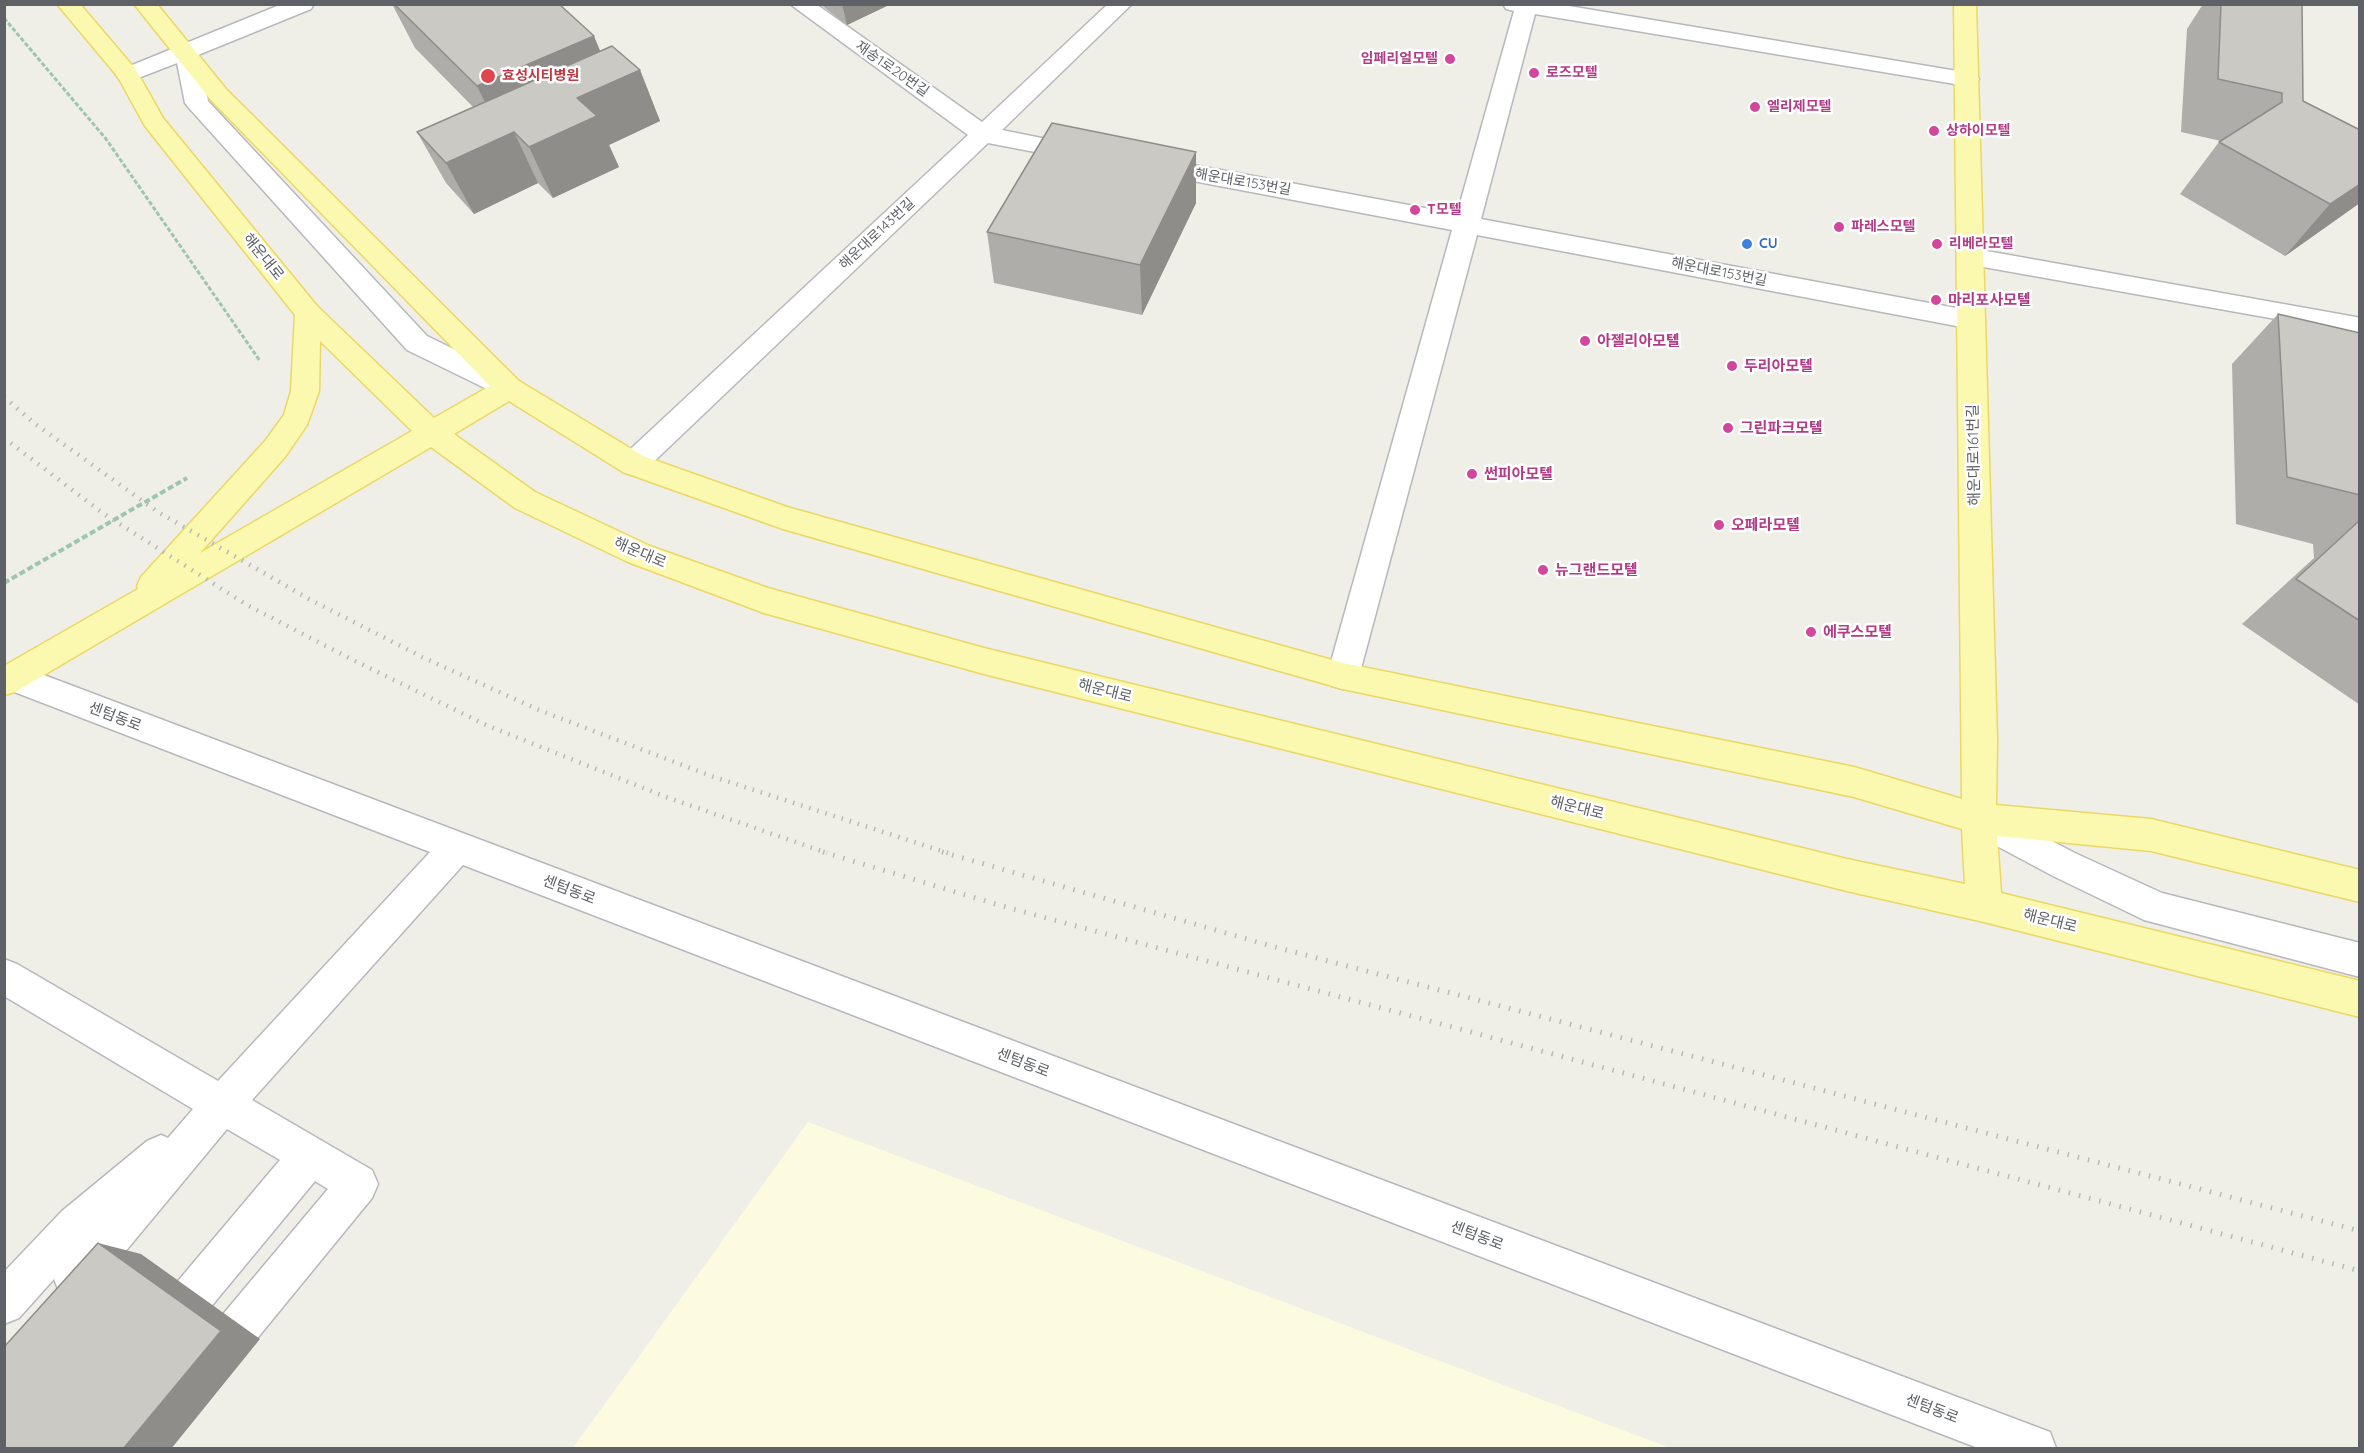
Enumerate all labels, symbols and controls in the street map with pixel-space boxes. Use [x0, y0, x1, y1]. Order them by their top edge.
street label: 재송1로20번길 [852, 38, 932, 100]
place label: 임페리얼모텔 [1361, 51, 1438, 67]
marker: 임페리얼모텔 [1443, 52, 1457, 66]
place label: 로즈모텔 [1546, 65, 1598, 81]
marker: 로즈모텔 [1527, 66, 1541, 80]
marker: 효성시티병원 [479, 67, 497, 85]
place label: 효성시티병원 [502, 68, 579, 84]
place label: 엘리제모텔 [1767, 99, 1831, 115]
marker: 엘리제모텔 [1748, 100, 1762, 114]
place label: 상하이모텔 [1946, 123, 2010, 139]
marker: 상하이모텔 [1927, 124, 1941, 138]
street label: 해운대로153번길 [1194, 165, 1292, 199]
street label: 해운대로143번길 [836, 195, 918, 273]
place label: T모텔 [1427, 202, 1462, 218]
marker: T모텔 [1408, 203, 1422, 217]
place label: 파레스모텔 [1851, 219, 1915, 235]
marker: 파레스모텔 [1832, 220, 1846, 234]
street label: 해운대로 [239, 230, 287, 284]
place label: CU [1759, 236, 1778, 252]
place label: 리베라모텔 [1949, 236, 2013, 252]
marker: CU [1740, 237, 1754, 251]
marker: 리베라모텔 [1930, 237, 1944, 251]
street label: 해운대로153번길 [1670, 254, 1768, 290]
place label: 마리포사모텔 [1948, 291, 2031, 309]
marker: 마리포사모텔 [1929, 293, 1943, 307]
place label: 아젤리아모텔 [1597, 332, 1680, 350]
marker: 아젤리아모텔 [1578, 334, 1592, 348]
place label: 두리아모텔 [1744, 357, 1813, 375]
marker: 두리아모텔 [1725, 359, 1739, 373]
street label: 해운대로161번길 [1964, 404, 1984, 506]
place label: 그린파크모텔 [1740, 419, 1823, 437]
marker: 그린파크모텔 [1721, 421, 1735, 435]
place label: 썬피아모텔 [1484, 465, 1553, 483]
marker: 썬피아모텔 [1465, 467, 1479, 481]
place label: 오페라모텔 [1731, 516, 1800, 534]
marker: 오페라모텔 [1712, 518, 1726, 532]
street label: 해운대로 [611, 534, 669, 572]
place label: 뉴그랜드모텔 [1555, 561, 1638, 579]
marker: 뉴그랜드모텔 [1536, 563, 1550, 577]
place label: 에쿠스모텔 [1823, 623, 1892, 641]
marker: 에쿠스모텔 [1804, 625, 1818, 639]
street label: 해운대로 [1076, 676, 1134, 706]
street label: 센텀동로 [86, 699, 144, 735]
street label: 해운대로 [1548, 793, 1606, 823]
street label: 센텀동로 [540, 872, 598, 908]
street label: 해운대로 [2021, 906, 2079, 936]
street label: 센텀동로 [994, 1045, 1052, 1081]
street label: 센텀동로 [1448, 1218, 1506, 1254]
street label: 센텀동로 [1903, 1391, 1961, 1427]

